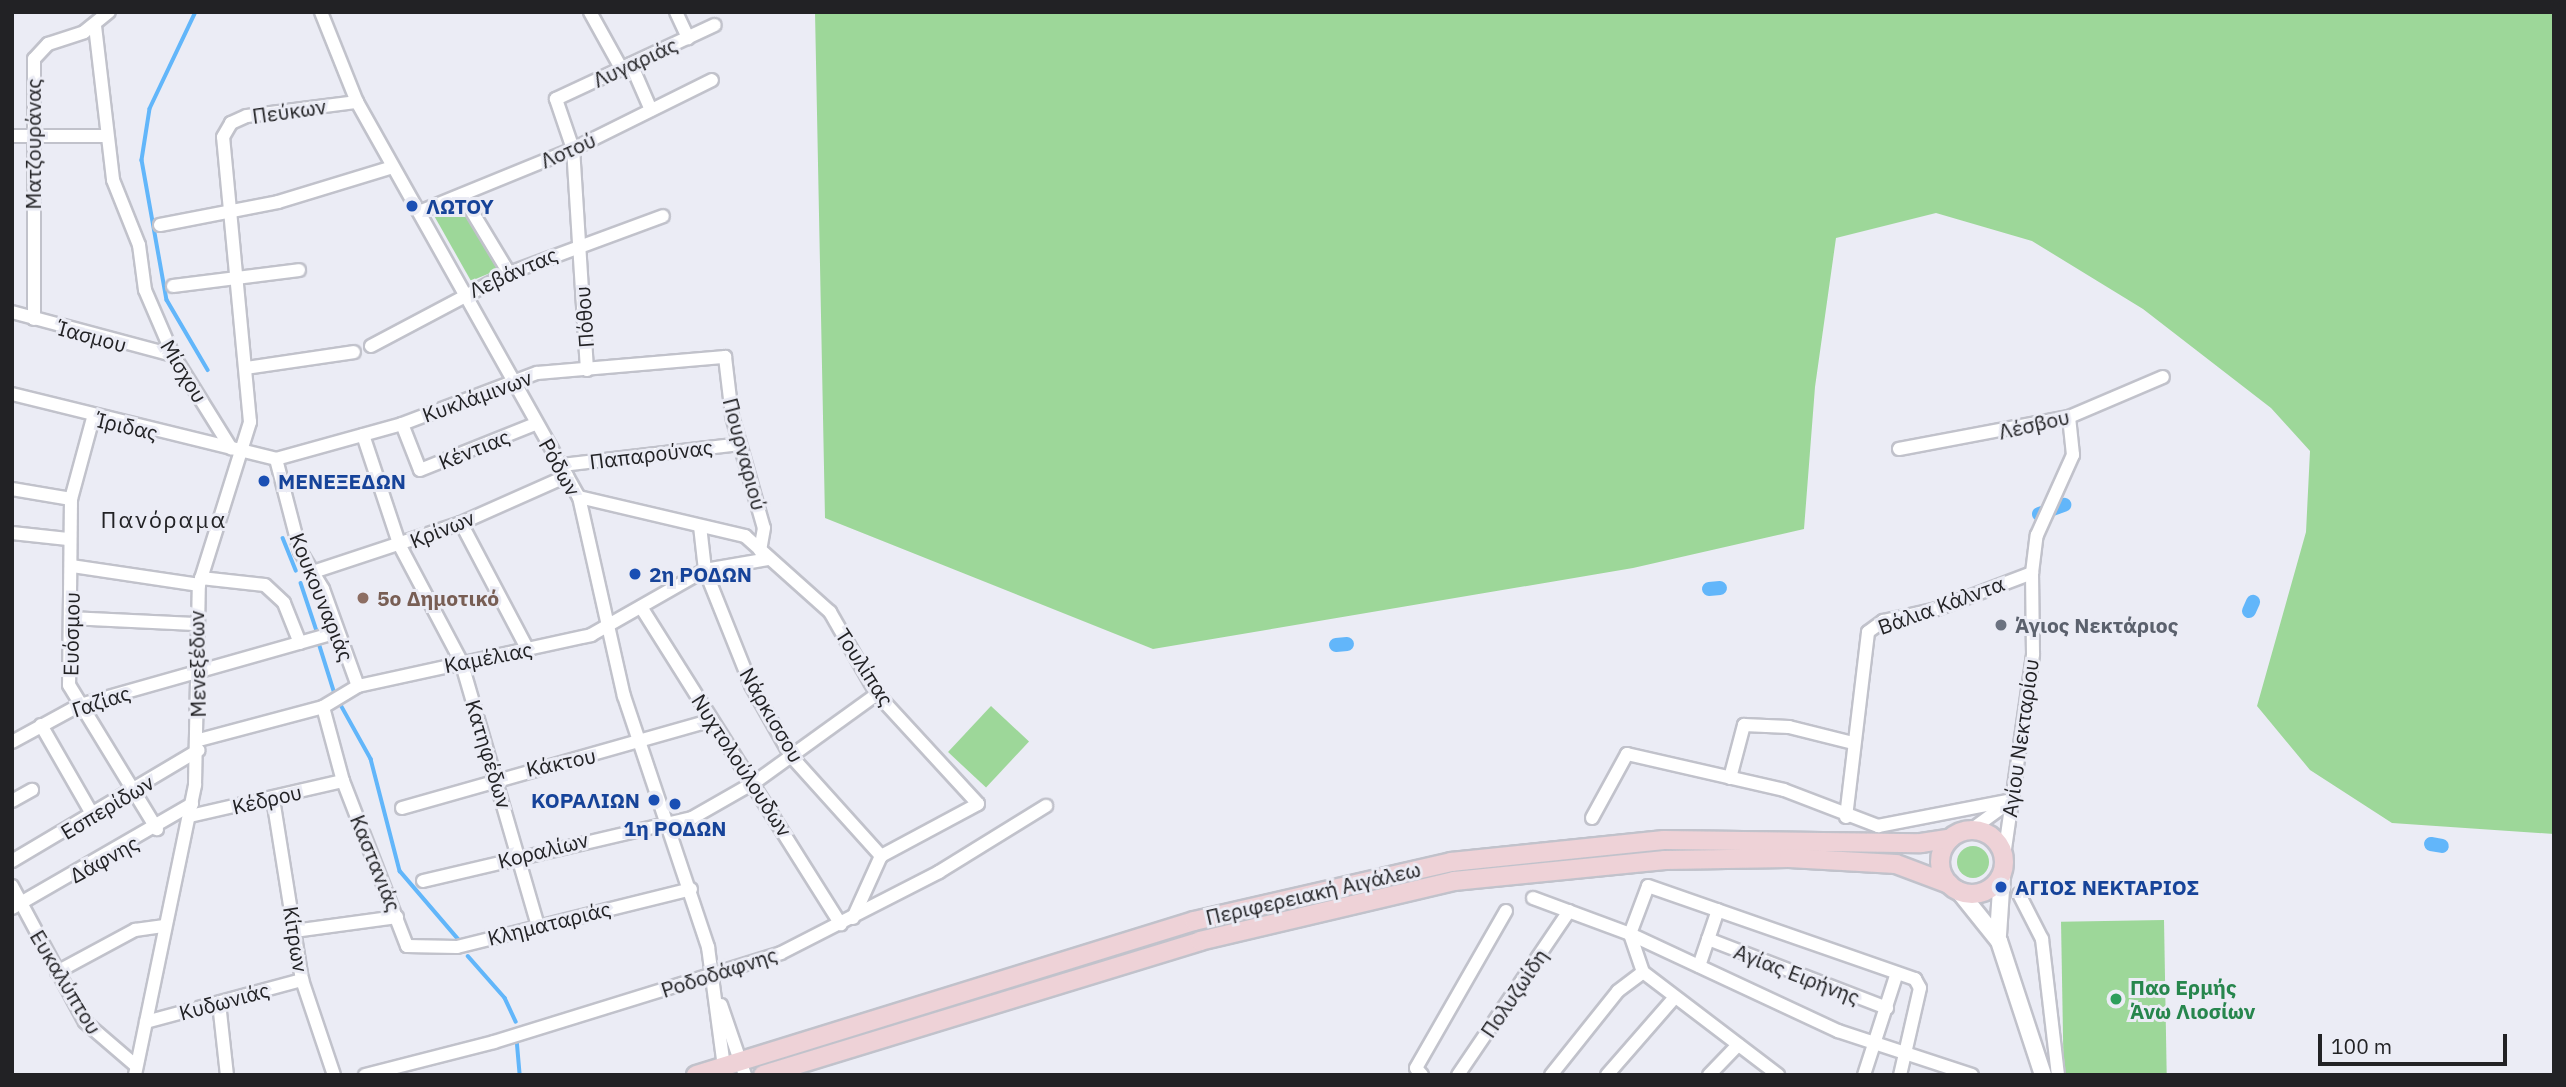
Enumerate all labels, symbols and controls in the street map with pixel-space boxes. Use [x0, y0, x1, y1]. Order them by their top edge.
street label: Λυγαριάς [589, 32, 681, 92]
street label: Ματζουράνας [20, 78, 46, 210]
street label: Πεύκων [250, 93, 328, 129]
street label: Λοτού [536, 127, 600, 173]
place label: ΛΩΤΟΥ [426, 193, 494, 219]
marker: ΛΩΤΟΥ [404, 198, 420, 214]
street label: Λεβάντας [465, 241, 561, 303]
street label: Πόθου [569, 285, 599, 349]
street label: Ίασμου [55, 315, 129, 357]
street label: Μίσχου [155, 335, 213, 407]
street label: Κυκλάμινων [419, 365, 535, 427]
street label: Πουρναριού [718, 395, 772, 513]
street label: Λέσβου [1996, 404, 2072, 444]
street label: Ίριδας [94, 407, 160, 445]
street label: Κέντιας [435, 423, 513, 475]
street label: Ρόδων [534, 434, 586, 500]
street label: Παπαρούνας [588, 434, 714, 474]
place label: ΜΕΝΕΞΕΔΩΝ [278, 468, 406, 494]
marker: ΜΕΝΕΞΕΔΩΝ [256, 473, 272, 489]
district label: Πανόραμα [102, 505, 226, 533]
street label: Κρίνων [406, 505, 478, 553]
street label: Κουκουναριάς [285, 529, 359, 665]
place label: 2η ΡΟΔΩΝ [649, 561, 752, 587]
marker: 2η ΡΟΔΩΝ [627, 566, 643, 582]
street label: Βάλια Κάλντα [1874, 570, 2008, 640]
place label: 5ο Δημοτικό [377, 585, 499, 611]
marker: 5ο Δημοτικό [355, 590, 371, 606]
street label: Ευόσμου [58, 592, 84, 676]
street label: Μενεξέδων [183, 610, 211, 718]
place label: Άγιος Νεκτάριος [2015, 612, 2178, 638]
marker: Άγιος Νεκτάριος [1993, 617, 2009, 633]
street label: Τουλίπας [831, 624, 899, 710]
street label: Καμέλιας [442, 636, 534, 678]
street label: Αγίου Νεκταρίου [1996, 657, 2044, 819]
street label: Νάρκισσου [735, 663, 809, 767]
street label: Γαζίας [69, 680, 133, 722]
street label: Νυχτολούλουδων [687, 689, 797, 841]
street label: Κατηφέδων [461, 697, 517, 811]
street label: Κάκτου [524, 742, 598, 782]
street label: Εσπερίδων [56, 769, 158, 845]
street label: Κέδρου [230, 779, 304, 819]
place label: ΚΟΡΑΛΙΩΝ [531, 787, 640, 813]
marker: ΚΟΡΑΛΙΩΝ [646, 792, 662, 808]
marker: 1η ΡΟΔΩΝ [667, 796, 683, 812]
street label: Καστανιάς [345, 811, 407, 915]
place label: 1η ΡΟΔΩΝ [623, 815, 727, 841]
street label: Κοραλίων [495, 827, 591, 873]
street label: Δάφνης [65, 830, 143, 888]
street label: Περιφερειακή Αιγάλεω [1203, 856, 1423, 930]
place label: ΑΓΙΟΣ ΝΕΚΤΑΡΙΟΣ [2015, 874, 2199, 900]
marker: ΑΓΙΟΣ ΝΕΚΤΑΡΙΟΣ [1993, 879, 2009, 895]
street label: Κληματαριάς [485, 896, 613, 950]
street label: Κίτρων [278, 904, 314, 974]
street label: Ευκαλύπτου [25, 925, 107, 1039]
street label: Αγίας Ειρήνης [1731, 938, 1863, 1010]
street label: Ροδοδάφνης [658, 941, 780, 1003]
street label: Πολυζωίδη [1475, 944, 1553, 1042]
place label: Παο Ερμής Άνω Λιοσίων [2130, 974, 2255, 1024]
street label: Κυδωνιάς [176, 977, 272, 1025]
marker: Παο Ερμής Άνω Λιοσίων [2108, 991, 2124, 1007]
scale bar [2321, 1020, 2510, 1064]
text: 100 m [2331, 1032, 2392, 1060]

